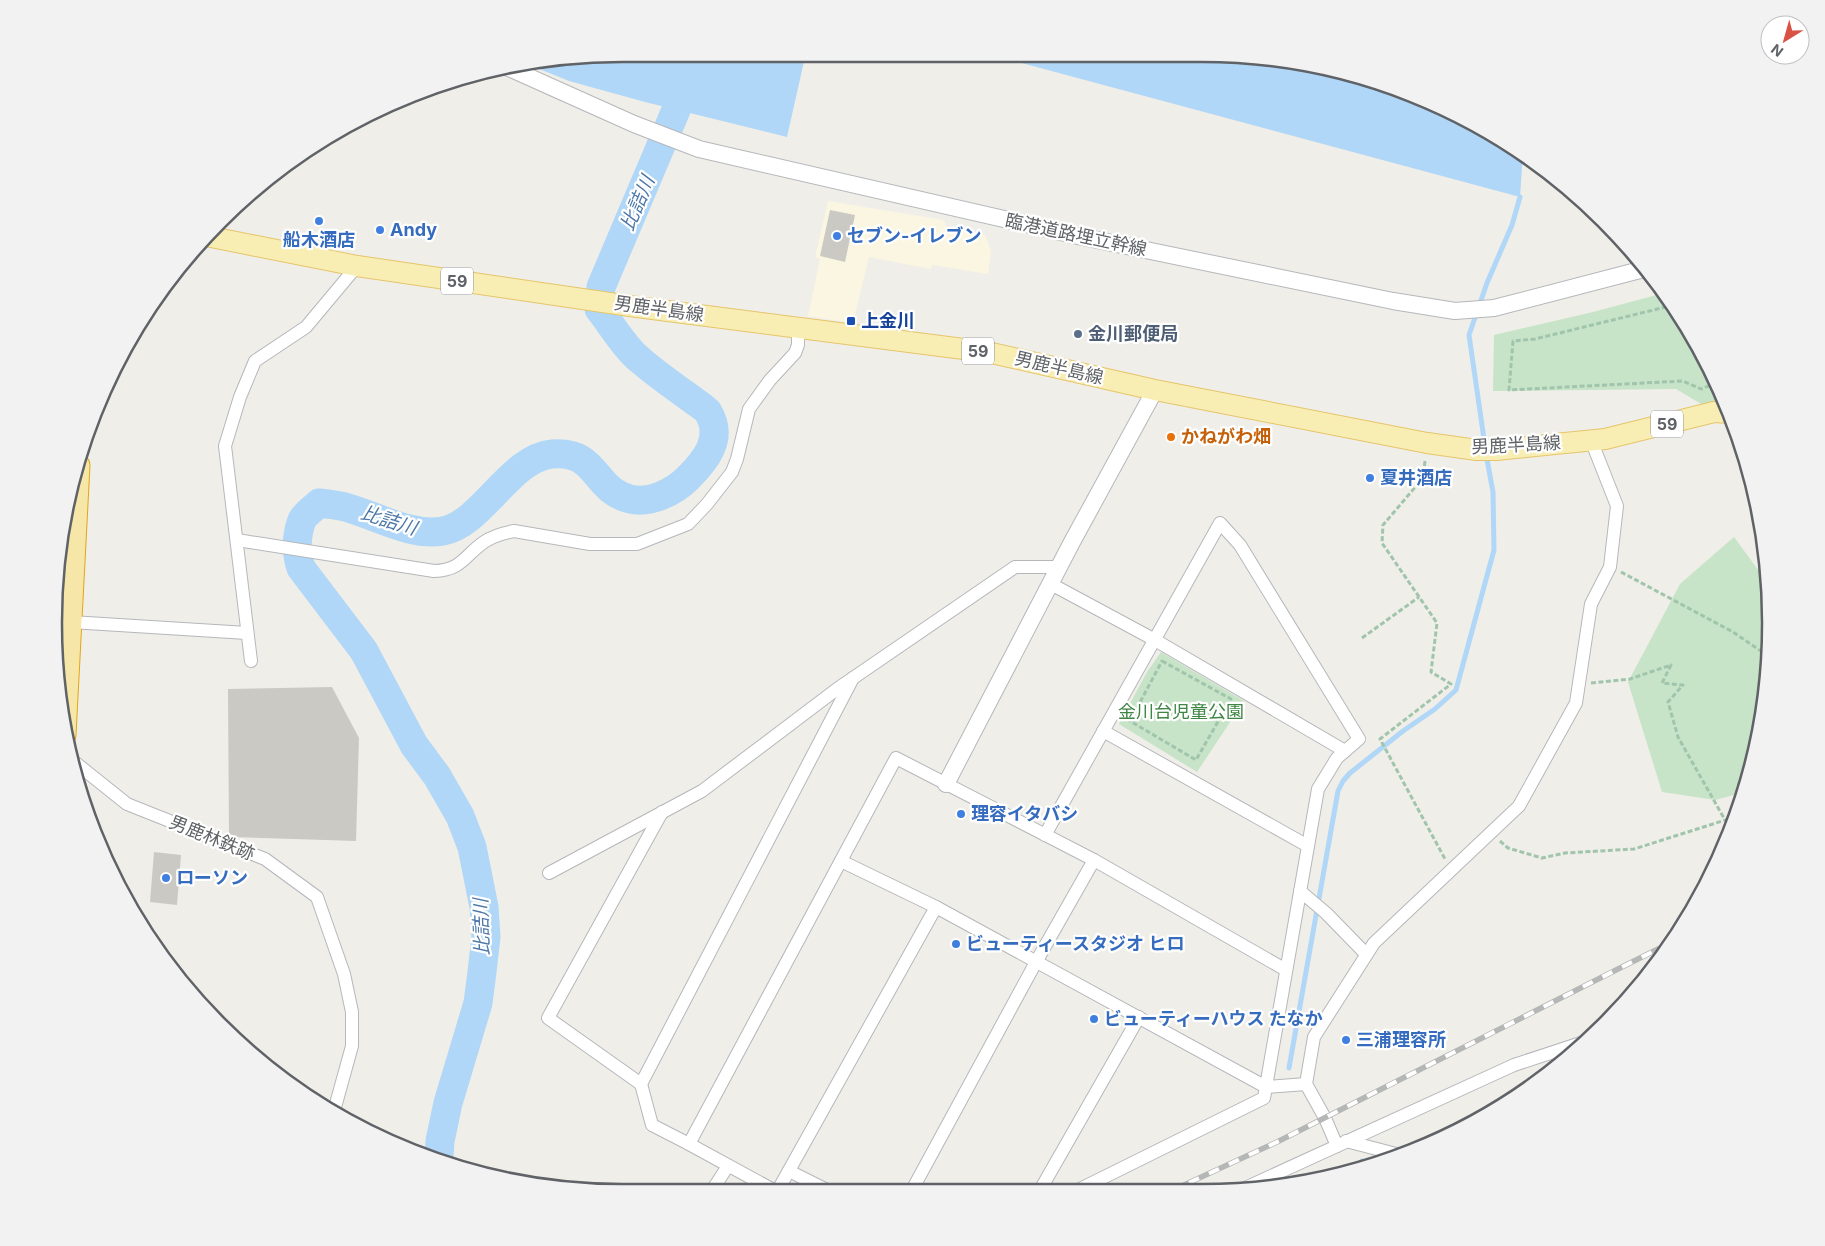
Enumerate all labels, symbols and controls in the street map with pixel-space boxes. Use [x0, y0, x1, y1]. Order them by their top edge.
north arrow [1760, 15, 1810, 65]
text: N [1767, 41, 1786, 61]
water label: 比詰川 [616, 171, 660, 234]
street label: 臨港道路埋立幹線 [1003, 209, 1149, 260]
marker: 船木酒店 [313, 215, 325, 227]
place label: Andy [390, 219, 437, 240]
marker: Andy [374, 224, 386, 236]
place label: セブン-イレブン [847, 225, 981, 246]
place label: 船木酒店 [283, 229, 355, 250]
marker: セブン-イレブン [831, 230, 843, 242]
road number: 59 [441, 268, 473, 294]
street label: 男鹿半島線 [613, 292, 705, 325]
place label: 上金川 [861, 310, 915, 331]
marker: 上金川 [845, 315, 857, 327]
place label: 金川郵便局 [1088, 323, 1178, 344]
marker: 金川郵便局 [1072, 328, 1084, 340]
road number: 59 [962, 338, 994, 364]
street label: 男鹿半島線 [1013, 347, 1105, 388]
road number: 59 [1651, 410, 1683, 438]
place label: かねがわ畑 [1181, 426, 1271, 447]
marker: かねがわ畑 [1165, 431, 1177, 443]
street label: 男鹿半島線 [1470, 432, 1561, 457]
place label: 夏井酒店 [1380, 467, 1452, 488]
marker: 夏井酒店 [1364, 472, 1376, 484]
water label: 比詰川 [358, 501, 421, 540]
park label: 金川台児童公園 [1118, 701, 1244, 722]
place label: 理容イタバシ [971, 803, 1078, 824]
marker: 理容イタバシ [955, 808, 967, 820]
street label: 男鹿林鉄跡 [167, 811, 258, 864]
place label: ローソン [176, 867, 248, 888]
marker: ローソン [160, 872, 172, 884]
water label: 比詰川 [469, 896, 494, 956]
place label: ビューティースタジオ ヒロ [966, 933, 1184, 954]
marker: ビューティースタジオ ヒロ [950, 938, 962, 950]
place label: ビューティーハウス たなか [1104, 1008, 1323, 1029]
marker: ビューティーハウス たなか [1088, 1013, 1100, 1025]
place label: 三浦理容所 [1356, 1029, 1446, 1050]
marker: 三浦理容所 [1340, 1034, 1352, 1046]

